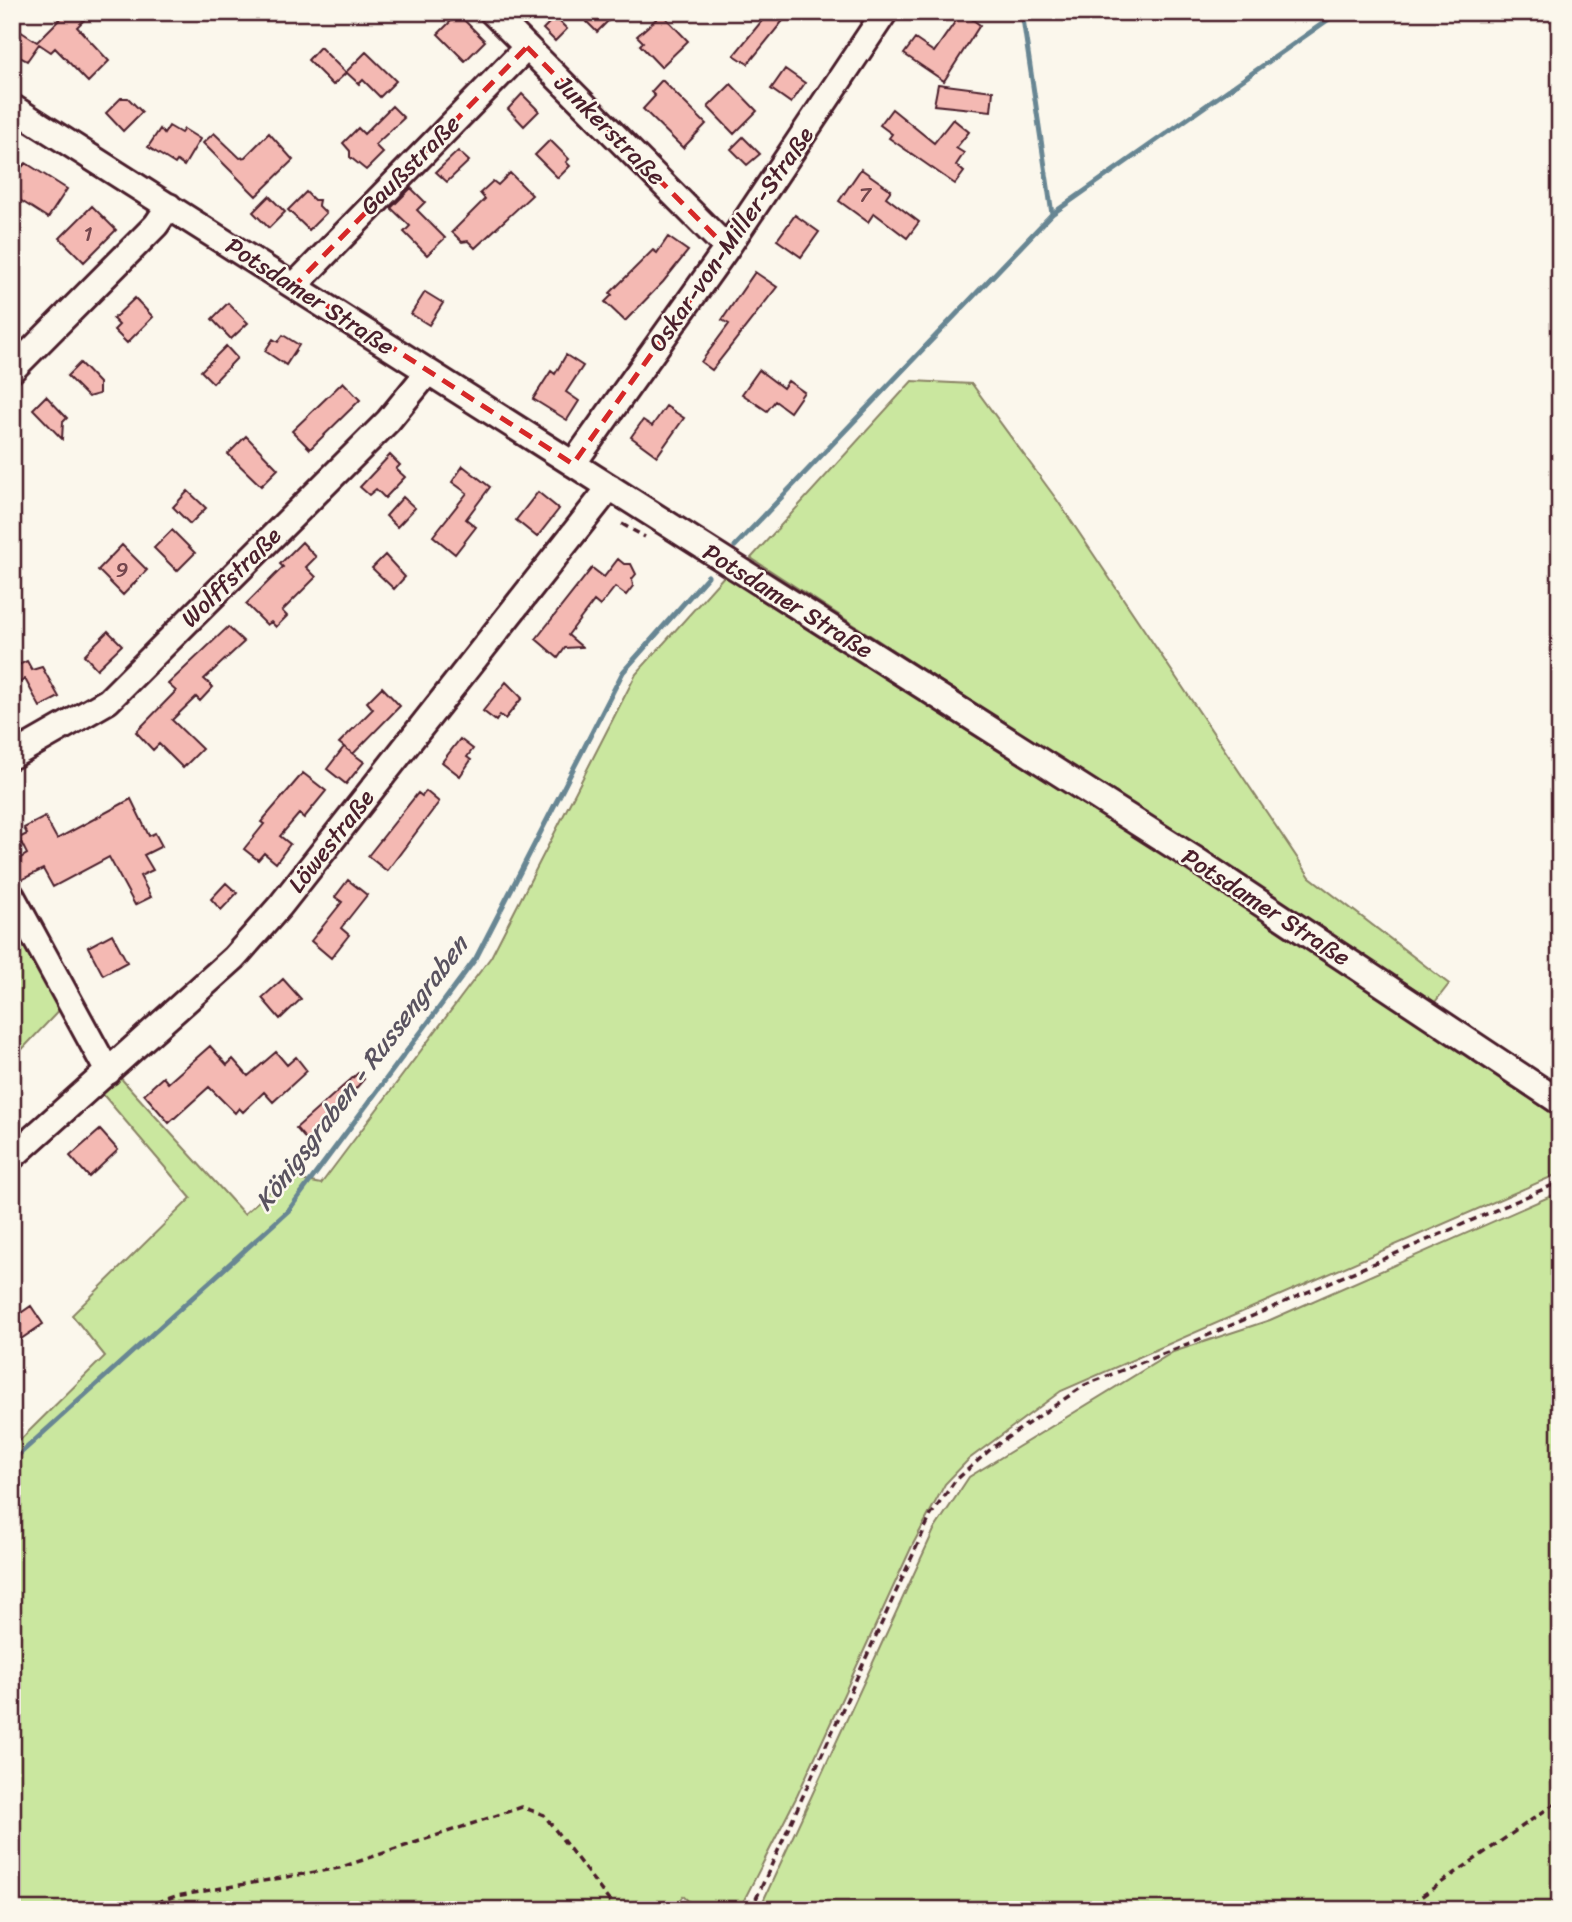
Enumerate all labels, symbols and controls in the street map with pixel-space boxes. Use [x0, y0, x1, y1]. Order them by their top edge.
street label: Junkerstraße [543, 63, 676, 196]
street label: Gaußstraße [350, 105, 470, 225]
street label: Oskar-von-Miller-Straße [637, 117, 825, 361]
house number: 7 [859, 176, 873, 214]
house number: 1 [83, 215, 93, 253]
street label: Potsdamer Straße [217, 225, 403, 367]
street label: Wolffstraße [170, 516, 292, 638]
street label: Potsdamer Straße [694, 532, 882, 670]
house number: 9 [116, 551, 129, 589]
street label: Löwestraße [277, 779, 386, 902]
street label: Potsdamer Straße [1173, 836, 1359, 978]
water label: Königsgraben - Russengraben [242, 923, 482, 1221]

